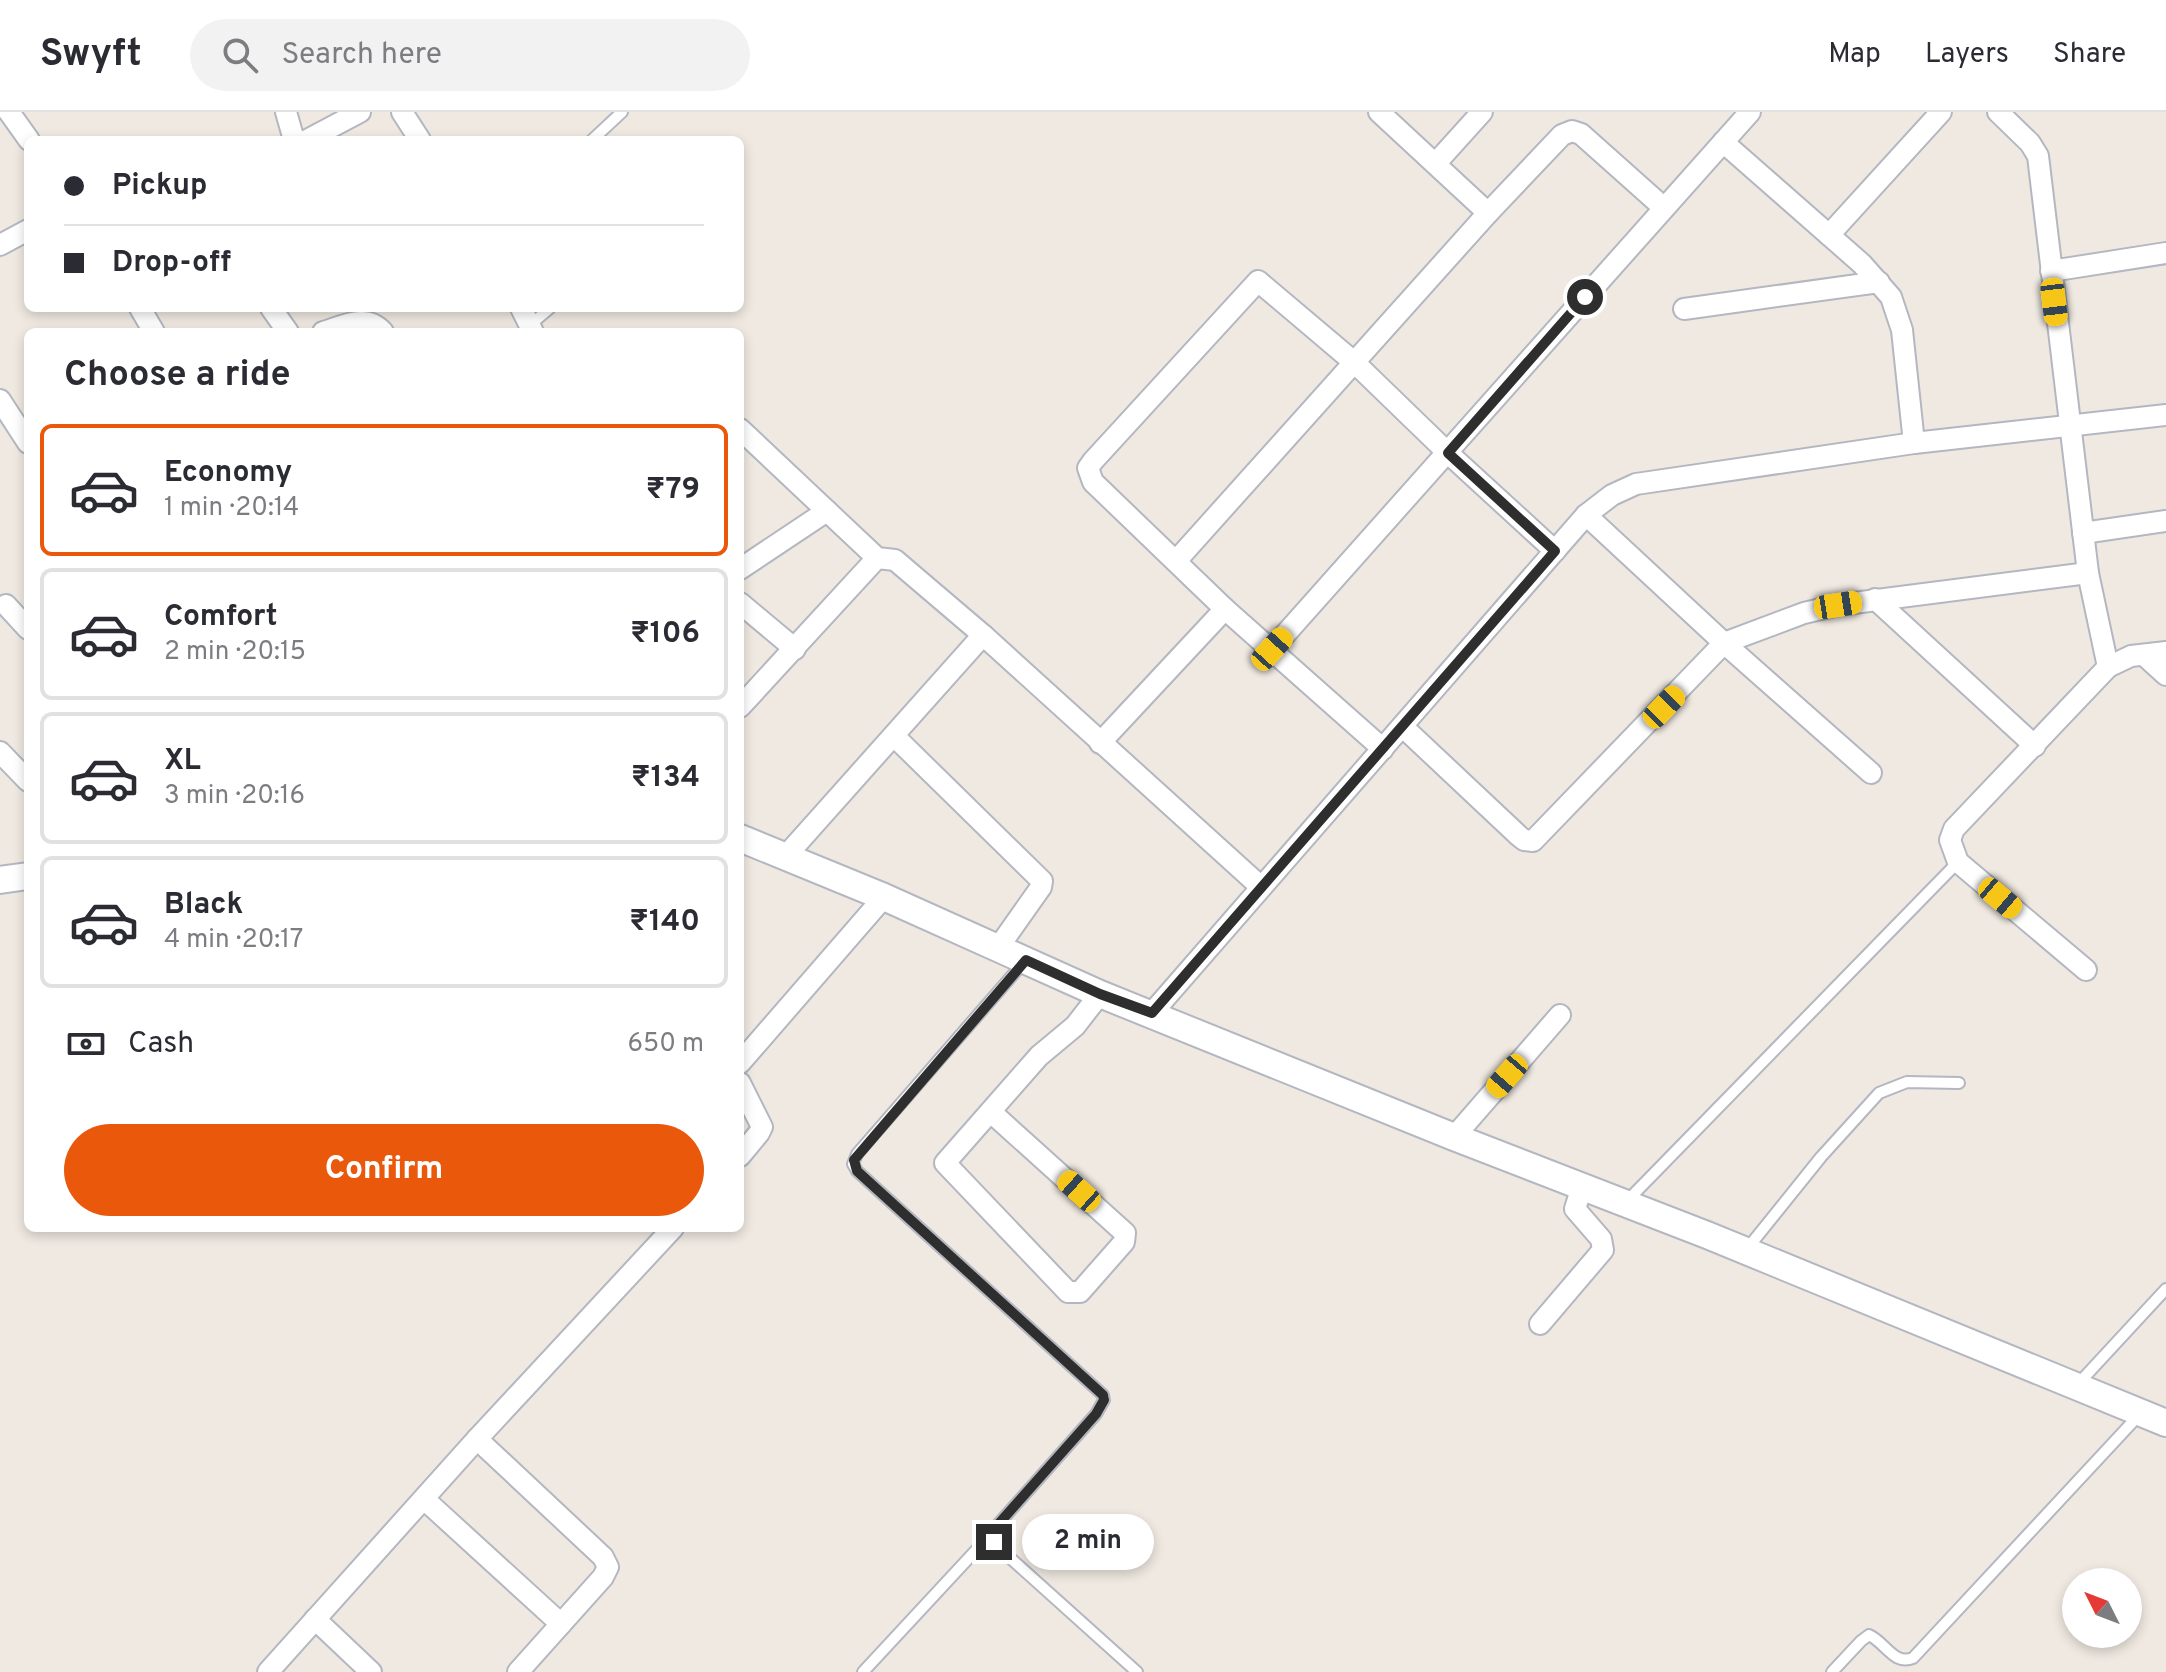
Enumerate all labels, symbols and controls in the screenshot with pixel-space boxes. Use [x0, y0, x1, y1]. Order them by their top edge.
search box [190, 19, 750, 91]
text: Swyft [40, 31, 142, 80]
icon: search [218, 33, 262, 77]
text: Search here [282, 37, 442, 74]
text: Map [1828, 37, 1881, 73]
text: Layers [1925, 37, 2009, 73]
text: Share [2053, 37, 2126, 73]
text: Pickup [112, 168, 207, 205]
text: Drop-off [112, 245, 231, 282]
car [2039, 277, 2069, 327]
route start [1567, 279, 1603, 315]
text: Choose a ride [64, 353, 290, 399]
icon: car [68, 454, 140, 526]
text: Economy [164, 455, 292, 492]
text: ₹79 [646, 472, 700, 509]
text: 1 min · 20:14 [164, 492, 299, 525]
car [1812, 589, 1864, 621]
icon: car [68, 598, 140, 670]
text: Comfort [164, 599, 277, 636]
text: ₹106 [630, 616, 700, 653]
car [1247, 623, 1297, 675]
text: 2 min · 20:15 [164, 636, 306, 669]
car [1639, 681, 1689, 733]
icon: car [68, 742, 140, 814]
text: XL [164, 743, 201, 780]
text: ₹134 [631, 760, 700, 797]
text: 3 min · 20:16 [164, 780, 305, 813]
car [1974, 873, 2026, 923]
icon: car [68, 886, 140, 958]
text: Black [164, 887, 243, 924]
text: ₹140 [629, 904, 700, 941]
text: 4 min · 20:17 [164, 924, 303, 957]
icon: cash [64, 1022, 108, 1066]
text: Cash [128, 1026, 194, 1063]
text: 650 m [628, 1028, 704, 1061]
car [1482, 1050, 1532, 1102]
button: Confirm [64, 1124, 704, 1216]
car [1053, 1166, 1105, 1216]
callout: 2 min [1022, 1514, 1154, 1570]
route end [976, 1524, 1012, 1560]
text: 2 min [1054, 1525, 1122, 1558]
north arrow [2062, 1568, 2142, 1648]
map controls [2062, 1568, 2142, 1648]

